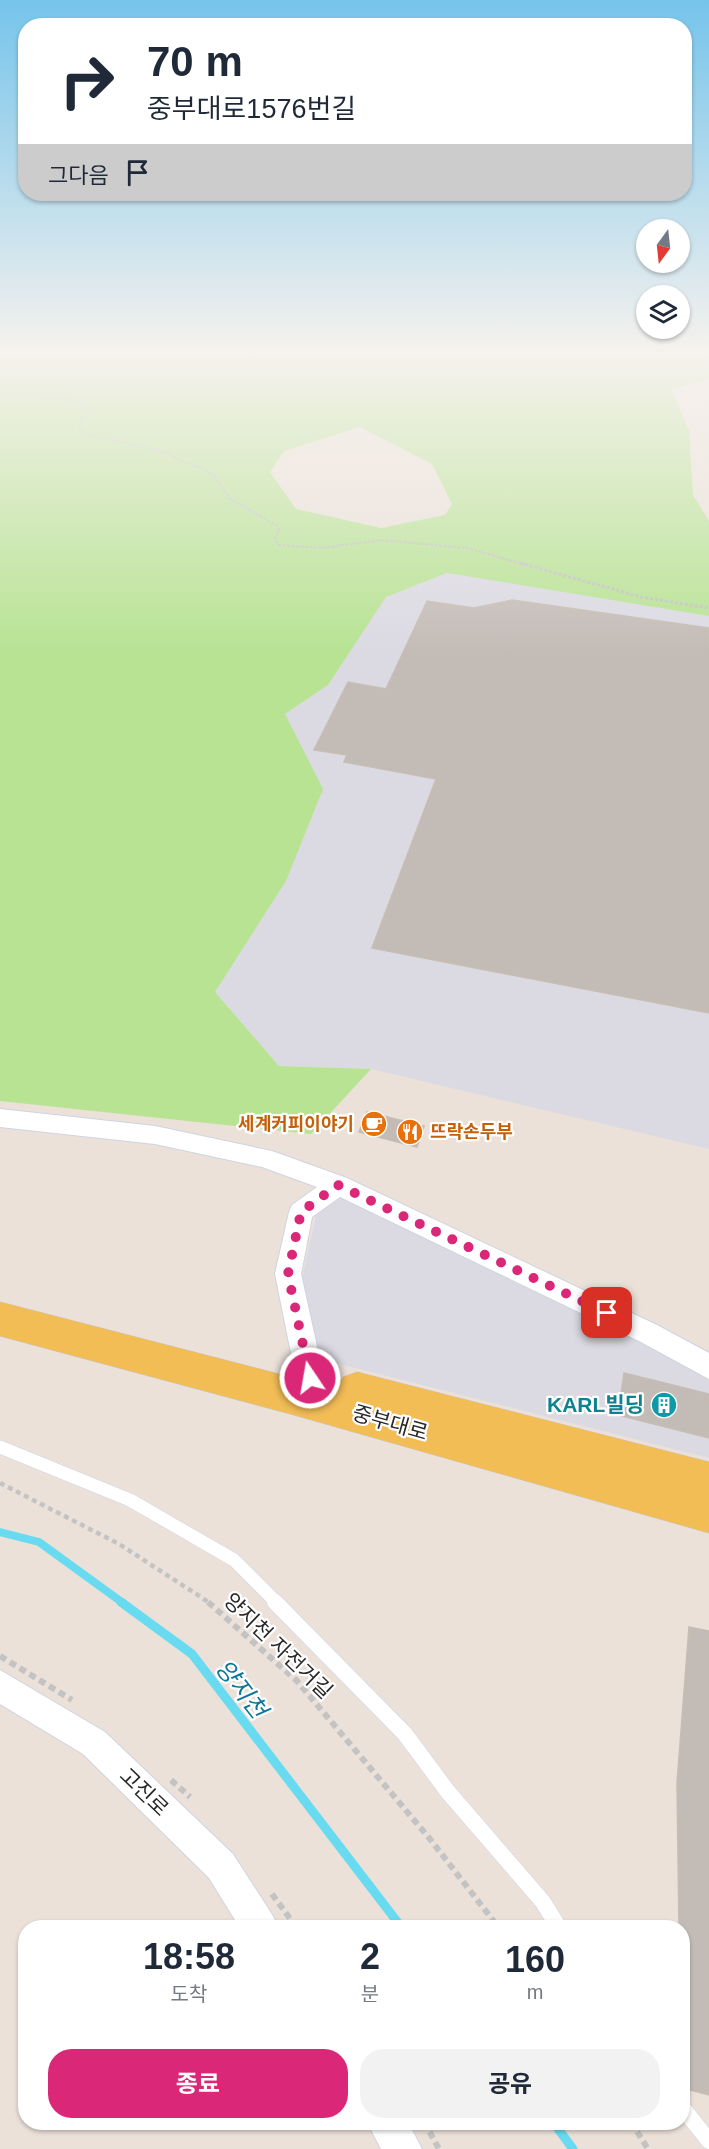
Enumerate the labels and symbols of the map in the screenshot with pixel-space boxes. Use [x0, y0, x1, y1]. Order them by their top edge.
north arrow [636, 219, 690, 273]
cafe icon: 세계커피이야기 [359, 1109, 389, 1139]
place label: 세계커피이야기 [238, 1114, 354, 1134]
restaurant icon: 뜨락손두부 [395, 1117, 425, 1147]
place label: 뜨락손두부 [430, 1122, 513, 1142]
pin [581, 1287, 632, 1338]
position arrow [278, 1346, 342, 1410]
building icon: KARL빌딩 [649, 1390, 679, 1420]
place label: KARL빌딩 [547, 1393, 644, 1416]
street label: 중부대로 [350, 1401, 430, 1444]
street label: 양지천 자전거길 [219, 1588, 337, 1704]
water label: 양지천 [209, 1654, 273, 1724]
street label: 고진로 [116, 1763, 173, 1820]

